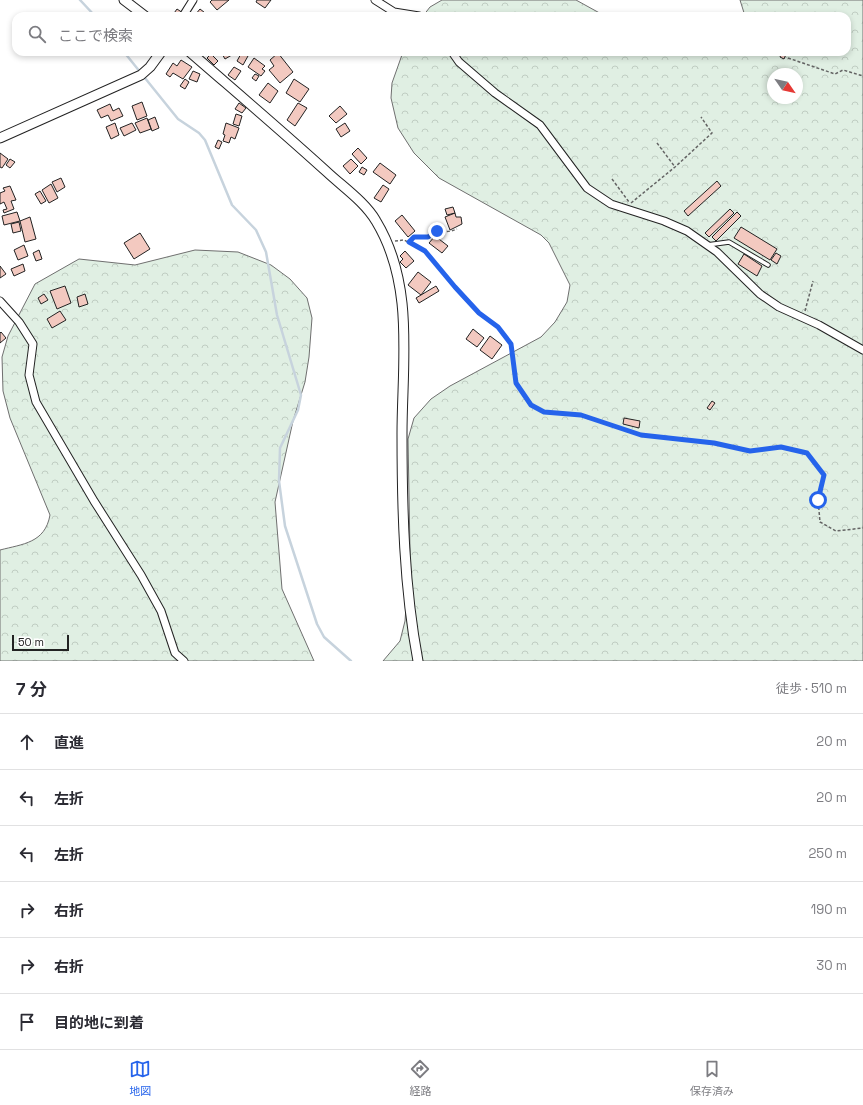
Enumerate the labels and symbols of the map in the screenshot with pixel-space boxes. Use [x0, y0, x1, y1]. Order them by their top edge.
north arrow [767, 68, 803, 104]
route end [428, 222, 446, 240]
route start [809, 491, 827, 509]
scale bar [12, 633, 69, 652]

